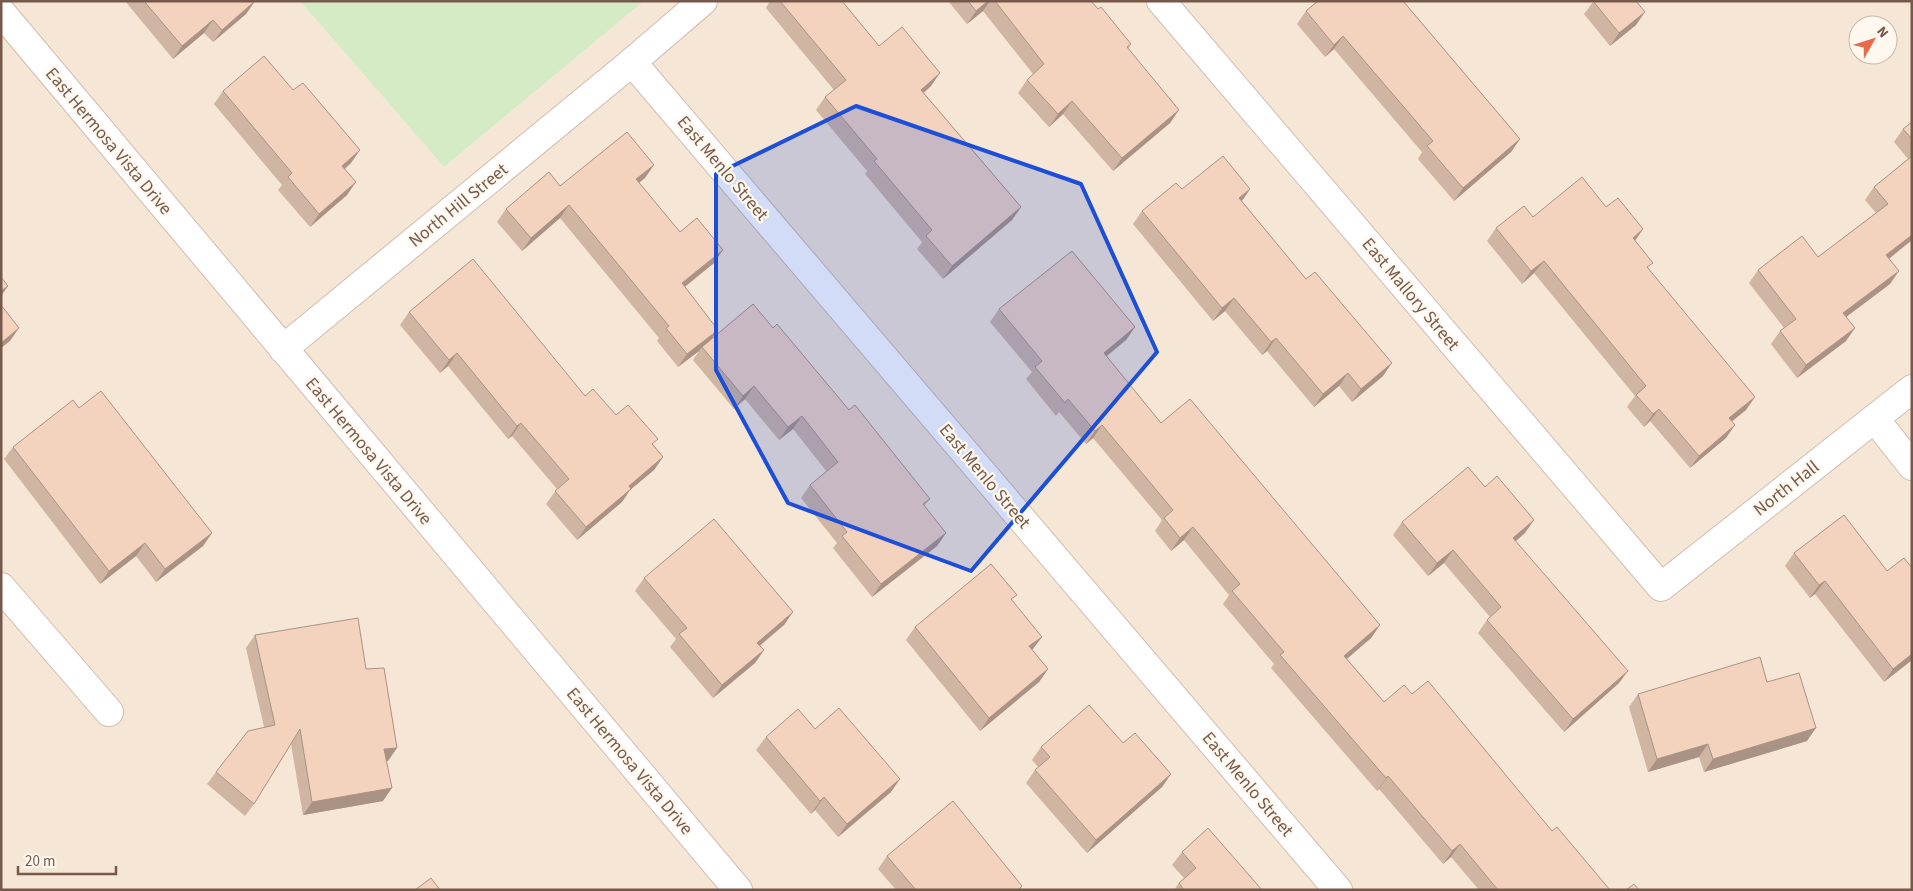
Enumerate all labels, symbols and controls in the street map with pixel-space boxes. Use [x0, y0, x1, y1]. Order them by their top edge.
north arrow [1848, 15, 1898, 65]
text: N [1872, 23, 1893, 42]
street label: East Hermosa Vista Drive [39, 62, 178, 220]
street label: East Menlo Street [671, 110, 774, 226]
street label: North Hill Street [403, 158, 513, 253]
street label: East Mallory Street [1356, 233, 1465, 356]
street label: East Hermosa Vista Drive [299, 372, 438, 530]
street label: East Menlo Street [933, 418, 1036, 534]
street label: North Hall [1748, 455, 1824, 522]
street label: East Hermosa Vista Drive [560, 682, 699, 840]
street label: East Menlo Street [1196, 726, 1299, 842]
scale bar [18, 844, 115, 876]
text: 20 m [25, 851, 55, 872]

